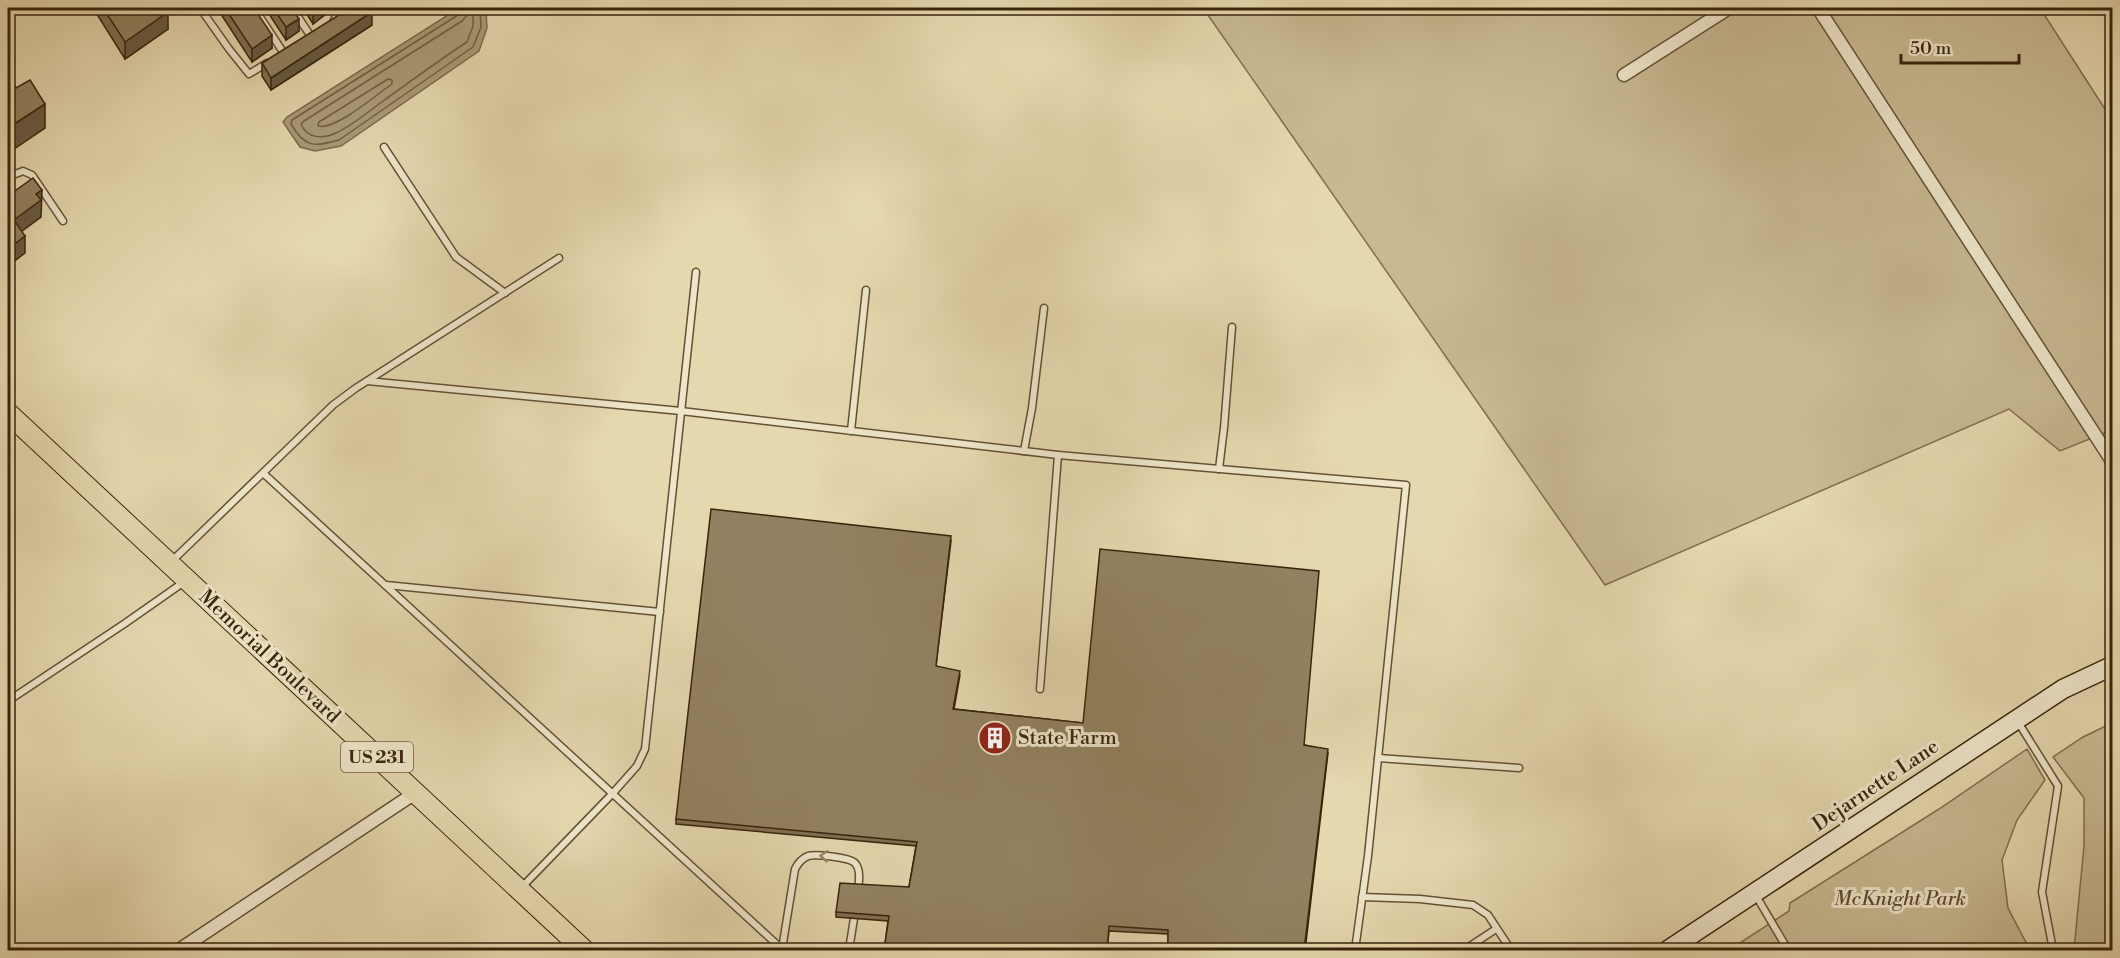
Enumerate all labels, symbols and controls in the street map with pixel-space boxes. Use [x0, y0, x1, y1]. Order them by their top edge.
scale bar [1901, 27, 2020, 65]
text: 50 m [1910, 37, 1952, 60]
street label: Memorial Boulevard [193, 585, 346, 730]
building icon: State Farm [977, 720, 1013, 756]
place label: State Farm [1018, 726, 1117, 751]
street label: Dejarnette Lane [1808, 735, 1944, 837]
road number: US 231 [341, 742, 413, 772]
one-way arrow [820, 850, 829, 863]
park label: McKnight Park [1834, 887, 1966, 912]

